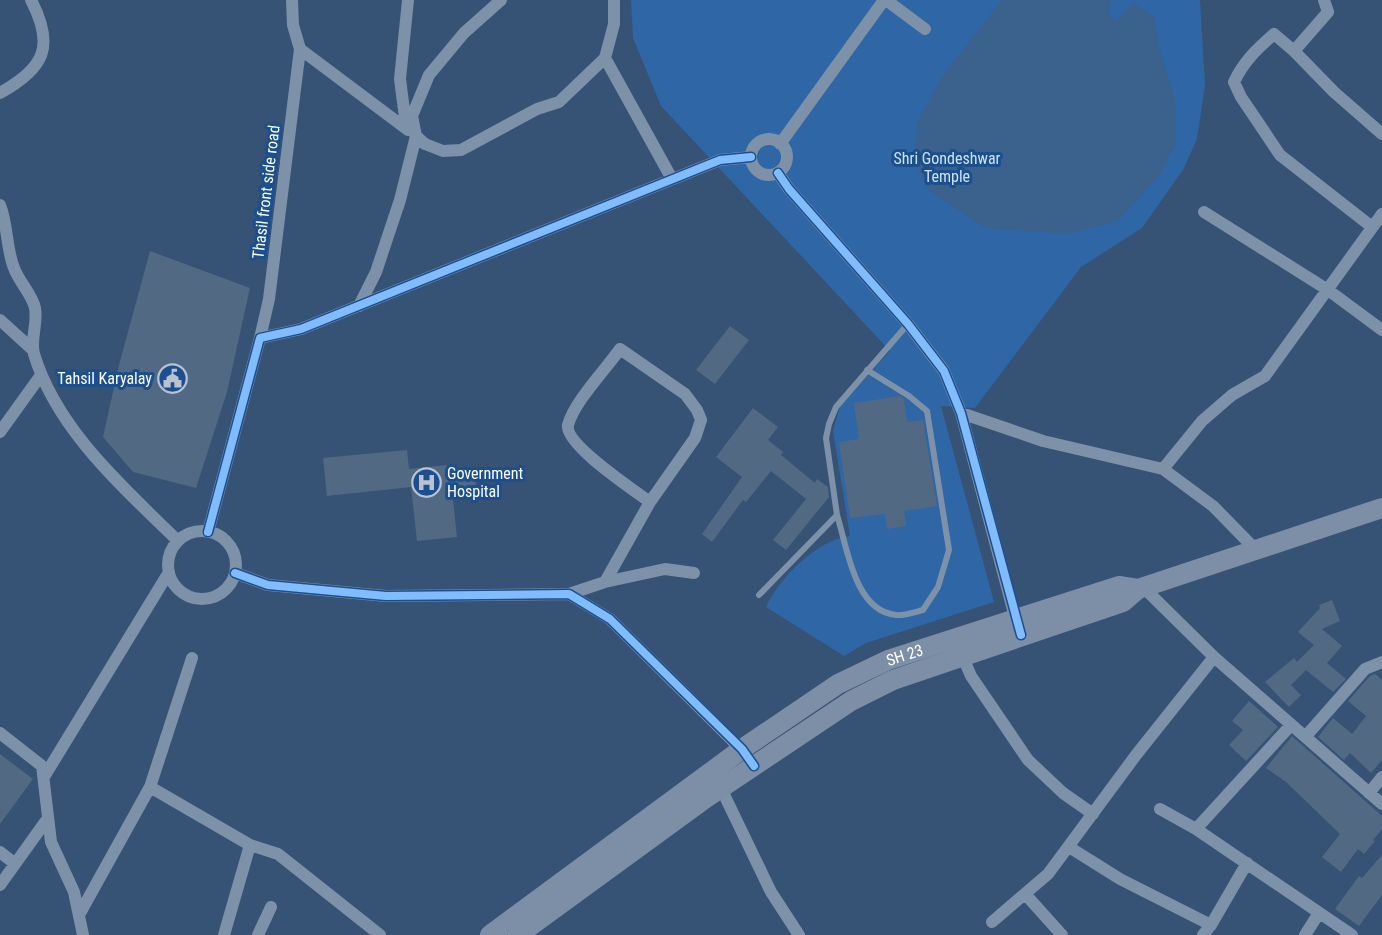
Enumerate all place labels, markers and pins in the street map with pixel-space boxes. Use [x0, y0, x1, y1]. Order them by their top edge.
public building icon: Tahsil Karyalay [157, 362, 189, 394]
place label: Tahsil Karyalay [57, 369, 152, 388]
place label: Government Hospital [447, 464, 524, 501]
hospital icon: Government Hospital [410, 466, 442, 498]

